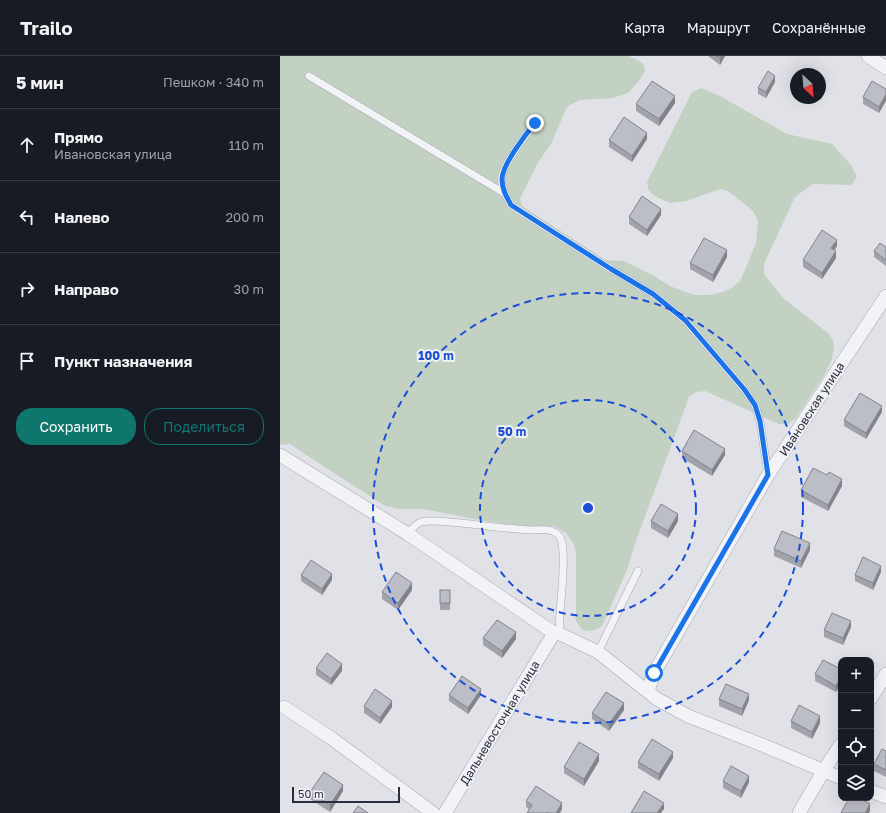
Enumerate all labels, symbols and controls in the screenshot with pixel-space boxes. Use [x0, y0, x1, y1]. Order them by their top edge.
text: Trailo [20, 16, 73, 39]
text: Карта [624, 19, 665, 36]
text: Маршрут [687, 19, 750, 36]
text: Сохранённые [772, 19, 866, 36]
north arrow [790, 68, 826, 104]
text: 5 мин [16, 72, 64, 93]
text: Пешком · 340 m [163, 74, 264, 90]
route end [526, 114, 544, 132]
text: Прямо [54, 128, 103, 146]
icon: ahead [16, 134, 38, 156]
text: 110 m [229, 137, 264, 153]
text: Ивановская улица [54, 146, 172, 162]
icon: left [16, 206, 38, 228]
text: Налево [54, 208, 110, 226]
text: 200 m [226, 209, 264, 225]
icon: right [16, 278, 38, 300]
text: Направо [54, 280, 119, 298]
text: 30 m [234, 281, 264, 297]
text: 100 m [418, 348, 454, 363]
icon: arrive [16, 350, 38, 372]
text: Пункт назначения [54, 352, 192, 370]
street label: Ивановская улица [776, 359, 848, 459]
button: Сохранить [16, 408, 136, 445]
button: Поделиться [144, 408, 264, 445]
text: 50 m [498, 424, 526, 439]
centre of rings [581, 501, 595, 515]
map controls [838, 657, 874, 801]
button: + [838, 657, 874, 693]
street label: Дальневосточная улица [456, 658, 543, 788]
route start [645, 664, 663, 682]
button: − [838, 693, 874, 729]
button: locate [838, 729, 874, 765]
button: layers [838, 765, 874, 801]
scale bar [292, 785, 400, 804]
text: 50 m [298, 787, 324, 800]

